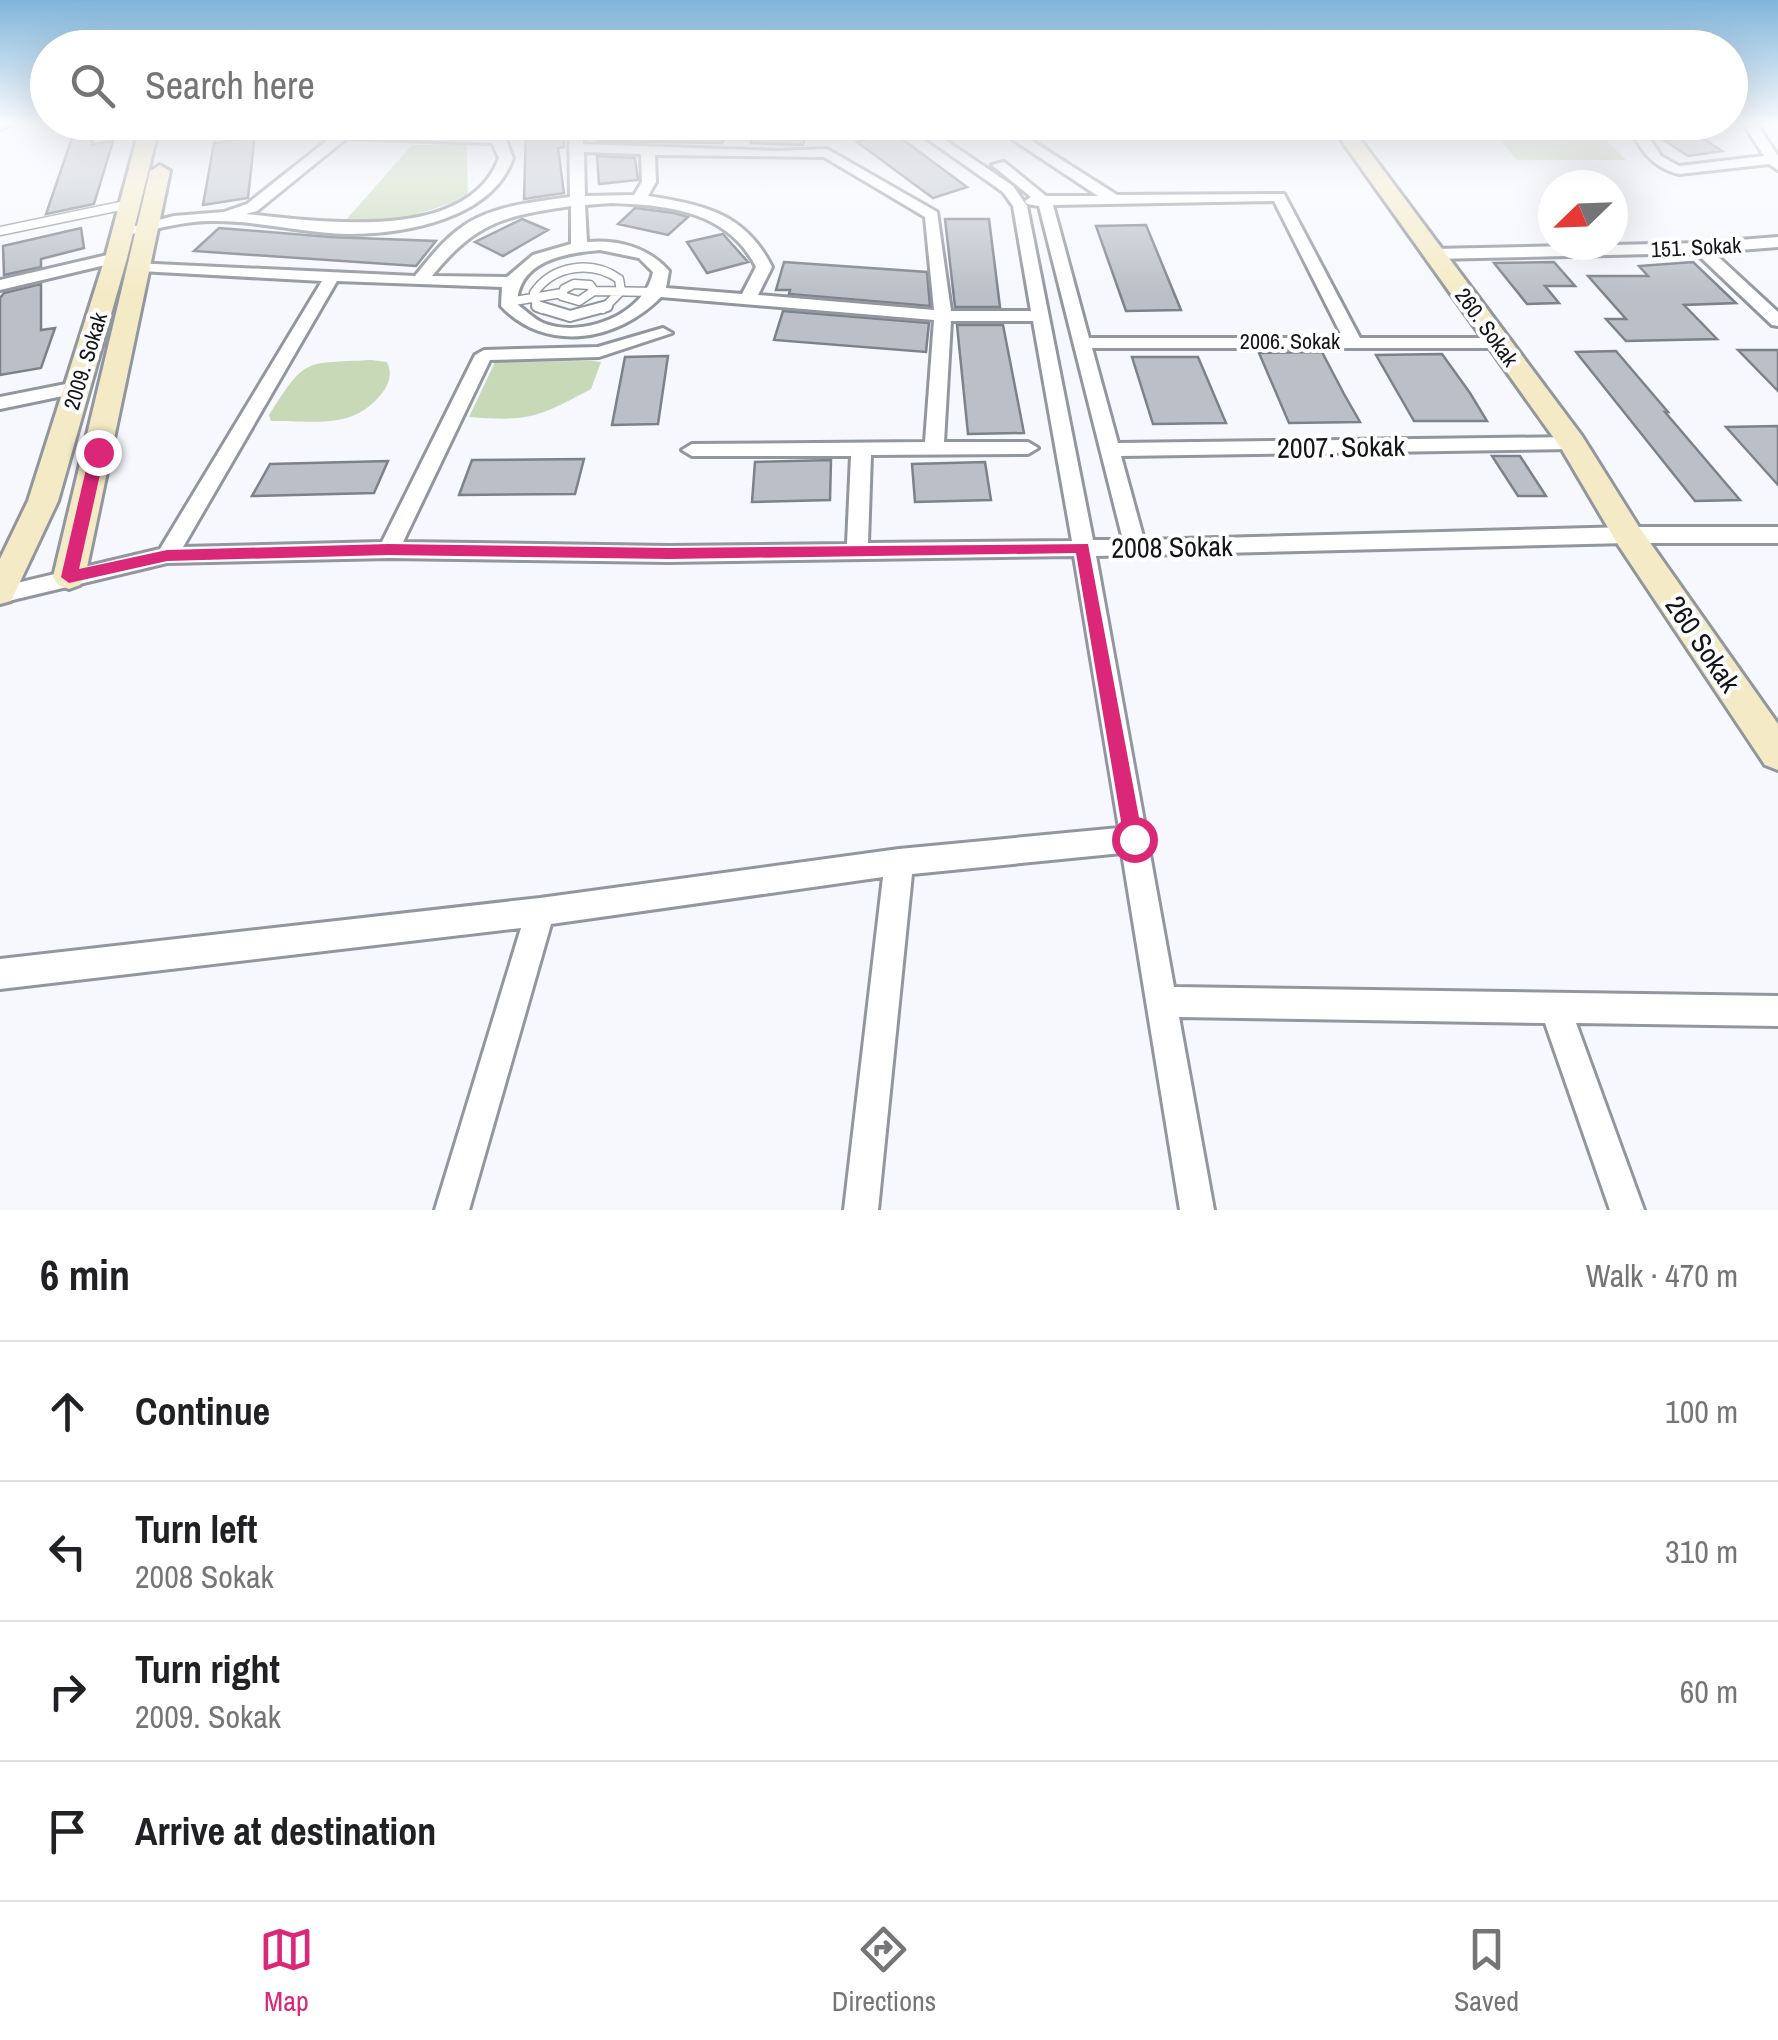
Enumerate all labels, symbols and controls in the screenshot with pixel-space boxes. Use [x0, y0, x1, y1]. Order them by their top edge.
search box [30, 30, 1748, 140]
icon: search [65, 58, 120, 113]
text: Search here [145, 60, 315, 111]
north arrow [1538, 170, 1628, 260]
street label: 151. Sokak [1650, 230, 1743, 264]
street label: 260. Sokak [1448, 282, 1526, 373]
street label: 2009. Sokak [56, 308, 114, 413]
street label: 2006. Sokak [1240, 326, 1341, 356]
street label: 2007. Sokak [1277, 427, 1406, 467]
route end [76, 430, 122, 476]
street label: 2008 Sokak [1111, 527, 1233, 567]
street label: 260 Sokak [1657, 588, 1749, 700]
route start [1112, 817, 1158, 863]
text: 6 min [40, 1247, 130, 1303]
text: Walk · 470 m [1586, 1254, 1738, 1297]
icon: ahead [40, 1384, 95, 1439]
text: Continue [135, 1386, 270, 1437]
text: 100 m [1665, 1390, 1738, 1433]
text: Turn left [135, 1504, 257, 1555]
icon: left [40, 1524, 95, 1579]
text: 310 m [1665, 1530, 1738, 1573]
text: 2008 Sokak [135, 1555, 274, 1598]
text: Turn right [135, 1644, 280, 1695]
icon: right [40, 1664, 95, 1719]
text: 60 m [1680, 1670, 1738, 1713]
text: 2009. Sokak [135, 1695, 281, 1738]
icon: arrive [40, 1804, 95, 1859]
text: Arrive at destination [135, 1806, 436, 1857]
tab: Map [259, 1922, 314, 2020]
tab: Directions [832, 1922, 936, 2020]
tab: Saved [1454, 1922, 1519, 2020]

